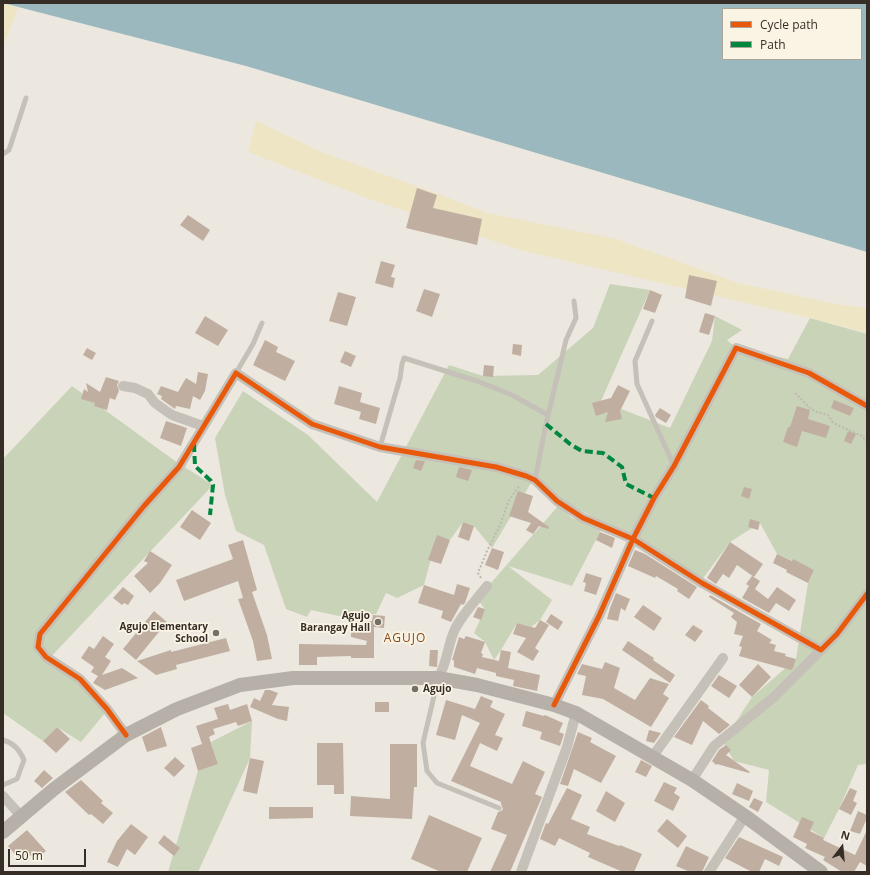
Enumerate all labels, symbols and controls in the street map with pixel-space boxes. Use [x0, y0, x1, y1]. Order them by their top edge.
legend [722, 8, 862, 60]
text: Cycle path [760, 16, 818, 33]
text: Path [760, 36, 786, 53]
place label: Agujo Barangay Hall [300, 610, 370, 634]
marker: Agujo Barangay Hall [373, 617, 383, 627]
place label: Agujo Elementary School [120, 621, 208, 644]
marker: Agujo Elementary School [211, 628, 221, 638]
district label: AGUJO [384, 632, 426, 646]
place label: Agujo [423, 683, 451, 695]
marker: Agujo [410, 684, 420, 694]
north arrow [822, 827, 862, 867]
text: N [839, 827, 852, 843]
scale bar [10, 841, 88, 867]
text: 50 m [15, 847, 43, 864]

